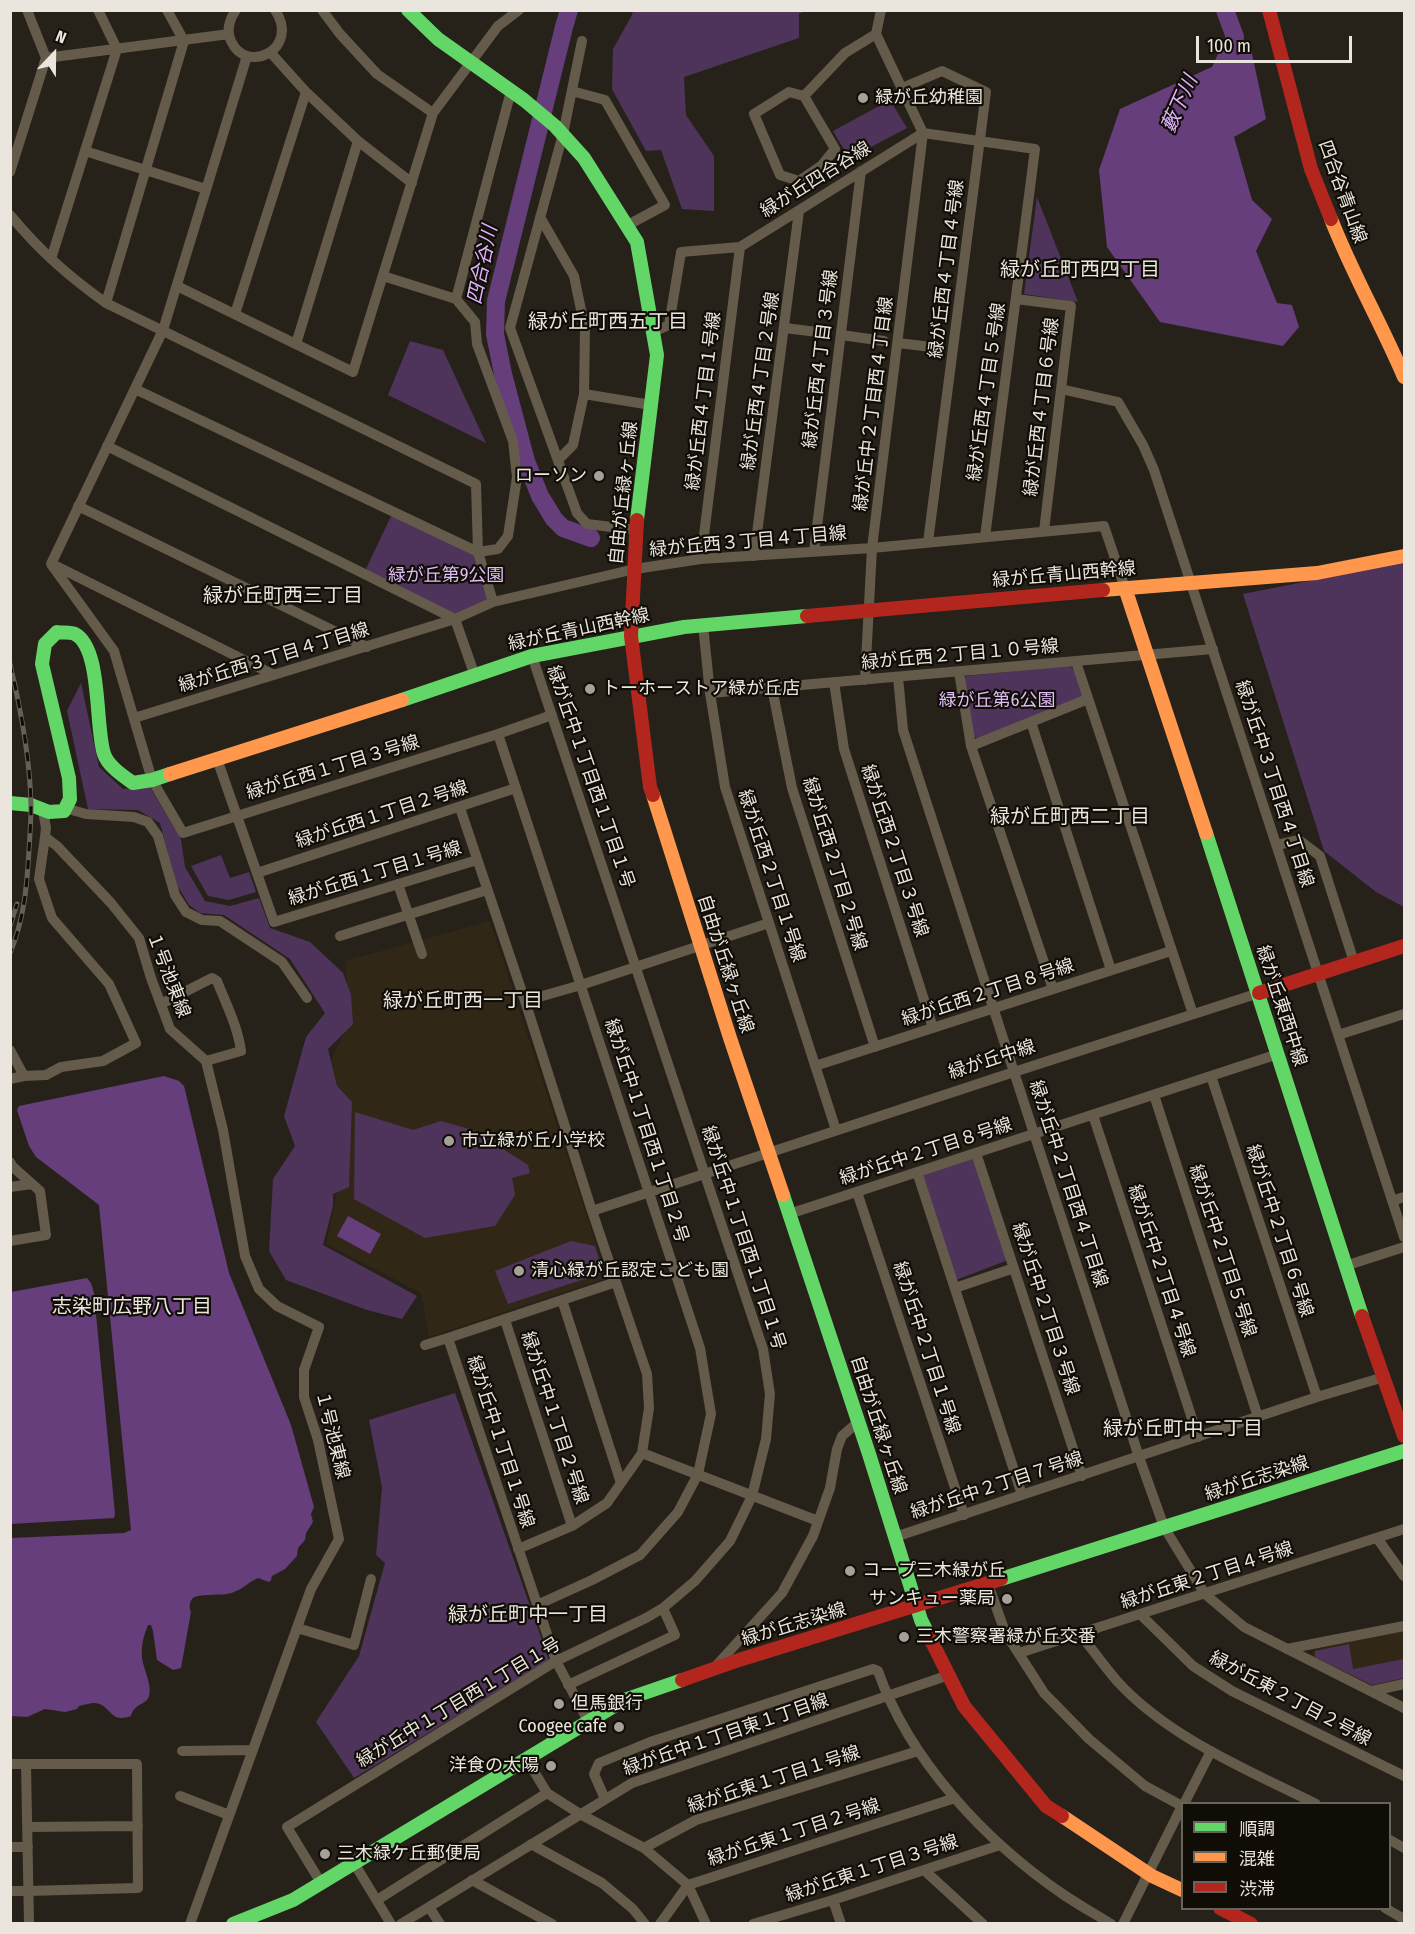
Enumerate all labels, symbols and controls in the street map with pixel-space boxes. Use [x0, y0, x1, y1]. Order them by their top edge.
north arrow [24, 24, 84, 84]
scale bar [1199, 24, 1355, 62]
text: N [53, 26, 69, 47]
text: 100 m [1207, 35, 1251, 57]
water label: 藪下川 [1157, 72, 1203, 136]
place label: 緑が丘幼稚園 [875, 87, 983, 109]
marker: 緑が丘幼稚園 [856, 91, 870, 105]
street label: 緑が丘四合谷線 [757, 137, 875, 223]
street label: 四合谷青山線 [1313, 138, 1371, 246]
street label: 緑が丘西４丁目４号線 [925, 178, 969, 360]
water label: 四合谷川 [463, 223, 503, 307]
district label: 緑が丘町西四丁目 [1000, 258, 1160, 282]
street label: 緑が丘西４丁目３号線 [799, 268, 843, 450]
street label: 緑が丘西４丁目２号線 [738, 290, 784, 472]
street label: 緑が丘中２丁目西４丁目線 [850, 295, 898, 513]
street label: 緑が丘西４丁目５号線 [964, 301, 1010, 483]
district label: 緑が丘町西五丁目 [528, 310, 688, 334]
street label: 緑が丘西４丁目１号線 [682, 310, 726, 492]
street label: 緑が丘西４丁目６号線 [1020, 316, 1064, 498]
street label: 自由が丘緑ヶ丘線 [606, 420, 642, 566]
place label: ローソン [515, 465, 587, 487]
marker: ローソン [592, 469, 606, 483]
street label: 緑が丘西３丁目４丁目線 [648, 523, 848, 561]
street label: 緑が丘青山西幹線 [991, 558, 1137, 592]
park label: 緑が丘第9公園 [388, 565, 504, 587]
district label: 緑が丘町西三丁目 [203, 584, 363, 608]
street label: 緑が丘青山西幹線 [506, 604, 652, 656]
street label: 緑が丘西３丁目４丁目線 [176, 619, 372, 697]
street label: 緑が丘西２丁目１０号線 [860, 636, 1060, 674]
street label: 緑が丘中１丁目西１丁目１号 [542, 663, 638, 891]
place label: トーホーストア緑が丘店 [602, 678, 800, 700]
street label: 緑が丘中３丁目西４丁目線 [1230, 678, 1318, 890]
marker: トーホーストア緑が丘店 [583, 682, 597, 696]
park label: 緑が丘第6公園 [939, 690, 1055, 712]
street label: 緑が丘西１丁目３号線 [244, 731, 422, 805]
street label: 緑が丘西２丁目３号線 [856, 762, 932, 940]
street label: 緑が丘西２丁目２号線 [797, 775, 871, 953]
street label: 緑が丘西１丁目２号線 [293, 777, 471, 853]
street label: 緑が丘西２丁目１号線 [733, 787, 809, 965]
district label: 緑が丘町西二丁目 [990, 805, 1150, 829]
street label: 緑が丘西１丁目１号線 [286, 837, 464, 911]
street label: 自由が丘緑ヶ丘線 [692, 892, 758, 1036]
street label: １号池東線 [142, 929, 194, 1021]
street label: 緑が丘東西中線 [1251, 943, 1311, 1069]
street label: 緑が丘西２丁目８号線 [899, 955, 1077, 1031]
district label: 緑が丘町西一丁目 [383, 989, 543, 1013]
street label: 緑が丘中１丁目西１丁目２号 [600, 1016, 692, 1246]
street label: 緑が丘中線 [946, 1036, 1038, 1084]
street label: 緑が丘中２丁目西４丁目線 [1024, 1078, 1112, 1290]
street label: 緑が丘中２丁目８号線 [837, 1114, 1015, 1190]
street label: 緑が丘中１丁目西１丁目１号 [697, 1123, 789, 1353]
place label: 市立緑が丘小学校 [461, 1130, 605, 1152]
marker: 市立緑が丘小学校 [442, 1134, 456, 1148]
street label: 緑が丘中２丁目６号線 [1241, 1142, 1317, 1320]
street label: 緑が丘中２丁目５号線 [1184, 1162, 1260, 1340]
street label: 緑が丘中２丁目４号線 [1123, 1182, 1199, 1360]
street label: 緑が丘中２丁目３号線 [1007, 1220, 1083, 1398]
street label: 緑が丘中２丁目１号線 [888, 1259, 964, 1437]
place label: 清心緑が丘認定こども園 [531, 1260, 729, 1282]
marker: 清心緑が丘認定こども園 [512, 1264, 526, 1278]
district label: 志染町広野八丁目 [52, 1295, 212, 1319]
street label: 緑が丘中１丁目２号線 [516, 1329, 592, 1507]
street label: 緑が丘中１丁目１号線 [462, 1353, 538, 1531]
street label: 自由が丘緑ヶ丘線 [845, 1353, 911, 1497]
street label: １号池東線 [311, 1389, 353, 1481]
district label: 緑が丘町中二丁目 [1103, 1417, 1263, 1441]
street label: 緑が丘中２丁目７号線 [908, 1448, 1086, 1524]
street label: 緑が丘志染線 [1202, 1452, 1312, 1506]
street label: 緑が丘東２丁目４号線 [1118, 1538, 1296, 1614]
place label: コープ三木緑が丘 [862, 1560, 1006, 1582]
marker: コープ三木緑が丘 [843, 1564, 857, 1578]
place label: サンキュー薬局 [869, 1588, 995, 1610]
marker: サンキュー薬局 [1000, 1592, 1014, 1606]
street label: 緑が丘志染線 [739, 1599, 849, 1651]
district label: 緑が丘町中一丁目 [448, 1603, 608, 1627]
place label: 三木警察署緑が丘交番 [916, 1626, 1096, 1648]
marker: 三木警察署緑が丘交番 [897, 1630, 911, 1644]
street label: 緑が丘中１丁目西１丁目１号 [353, 1633, 565, 1773]
street label: 緑が丘東２丁目２号線 [1205, 1647, 1375, 1751]
street label: 緑が丘中１丁目東１丁目線 [620, 1690, 832, 1780]
place label: 但馬銀行 [571, 1693, 643, 1715]
marker: 但馬銀行 [552, 1697, 566, 1711]
place label: Coogee cafe [519, 1716, 607, 1738]
marker: Coogee cafe [612, 1720, 626, 1734]
street label: 緑が丘東１丁目１号線 [685, 1742, 863, 1818]
place label: 洋食の太陽 [449, 1755, 539, 1777]
marker: 洋食の太陽 [544, 1759, 558, 1773]
street label: 緑が丘東１丁目２号線 [705, 1795, 883, 1871]
legend [1181, 1802, 1391, 1910]
text: 順調 [1239, 1818, 1275, 1840]
street label: 緑が丘東１丁目３号線 [783, 1831, 961, 1907]
place label: 三木緑ケ丘郵便局 [337, 1843, 481, 1865]
marker: 三木緑ケ丘郵便局 [318, 1847, 332, 1861]
text: 混雑 [1239, 1848, 1275, 1870]
text: 渋滞 [1239, 1878, 1275, 1900]

